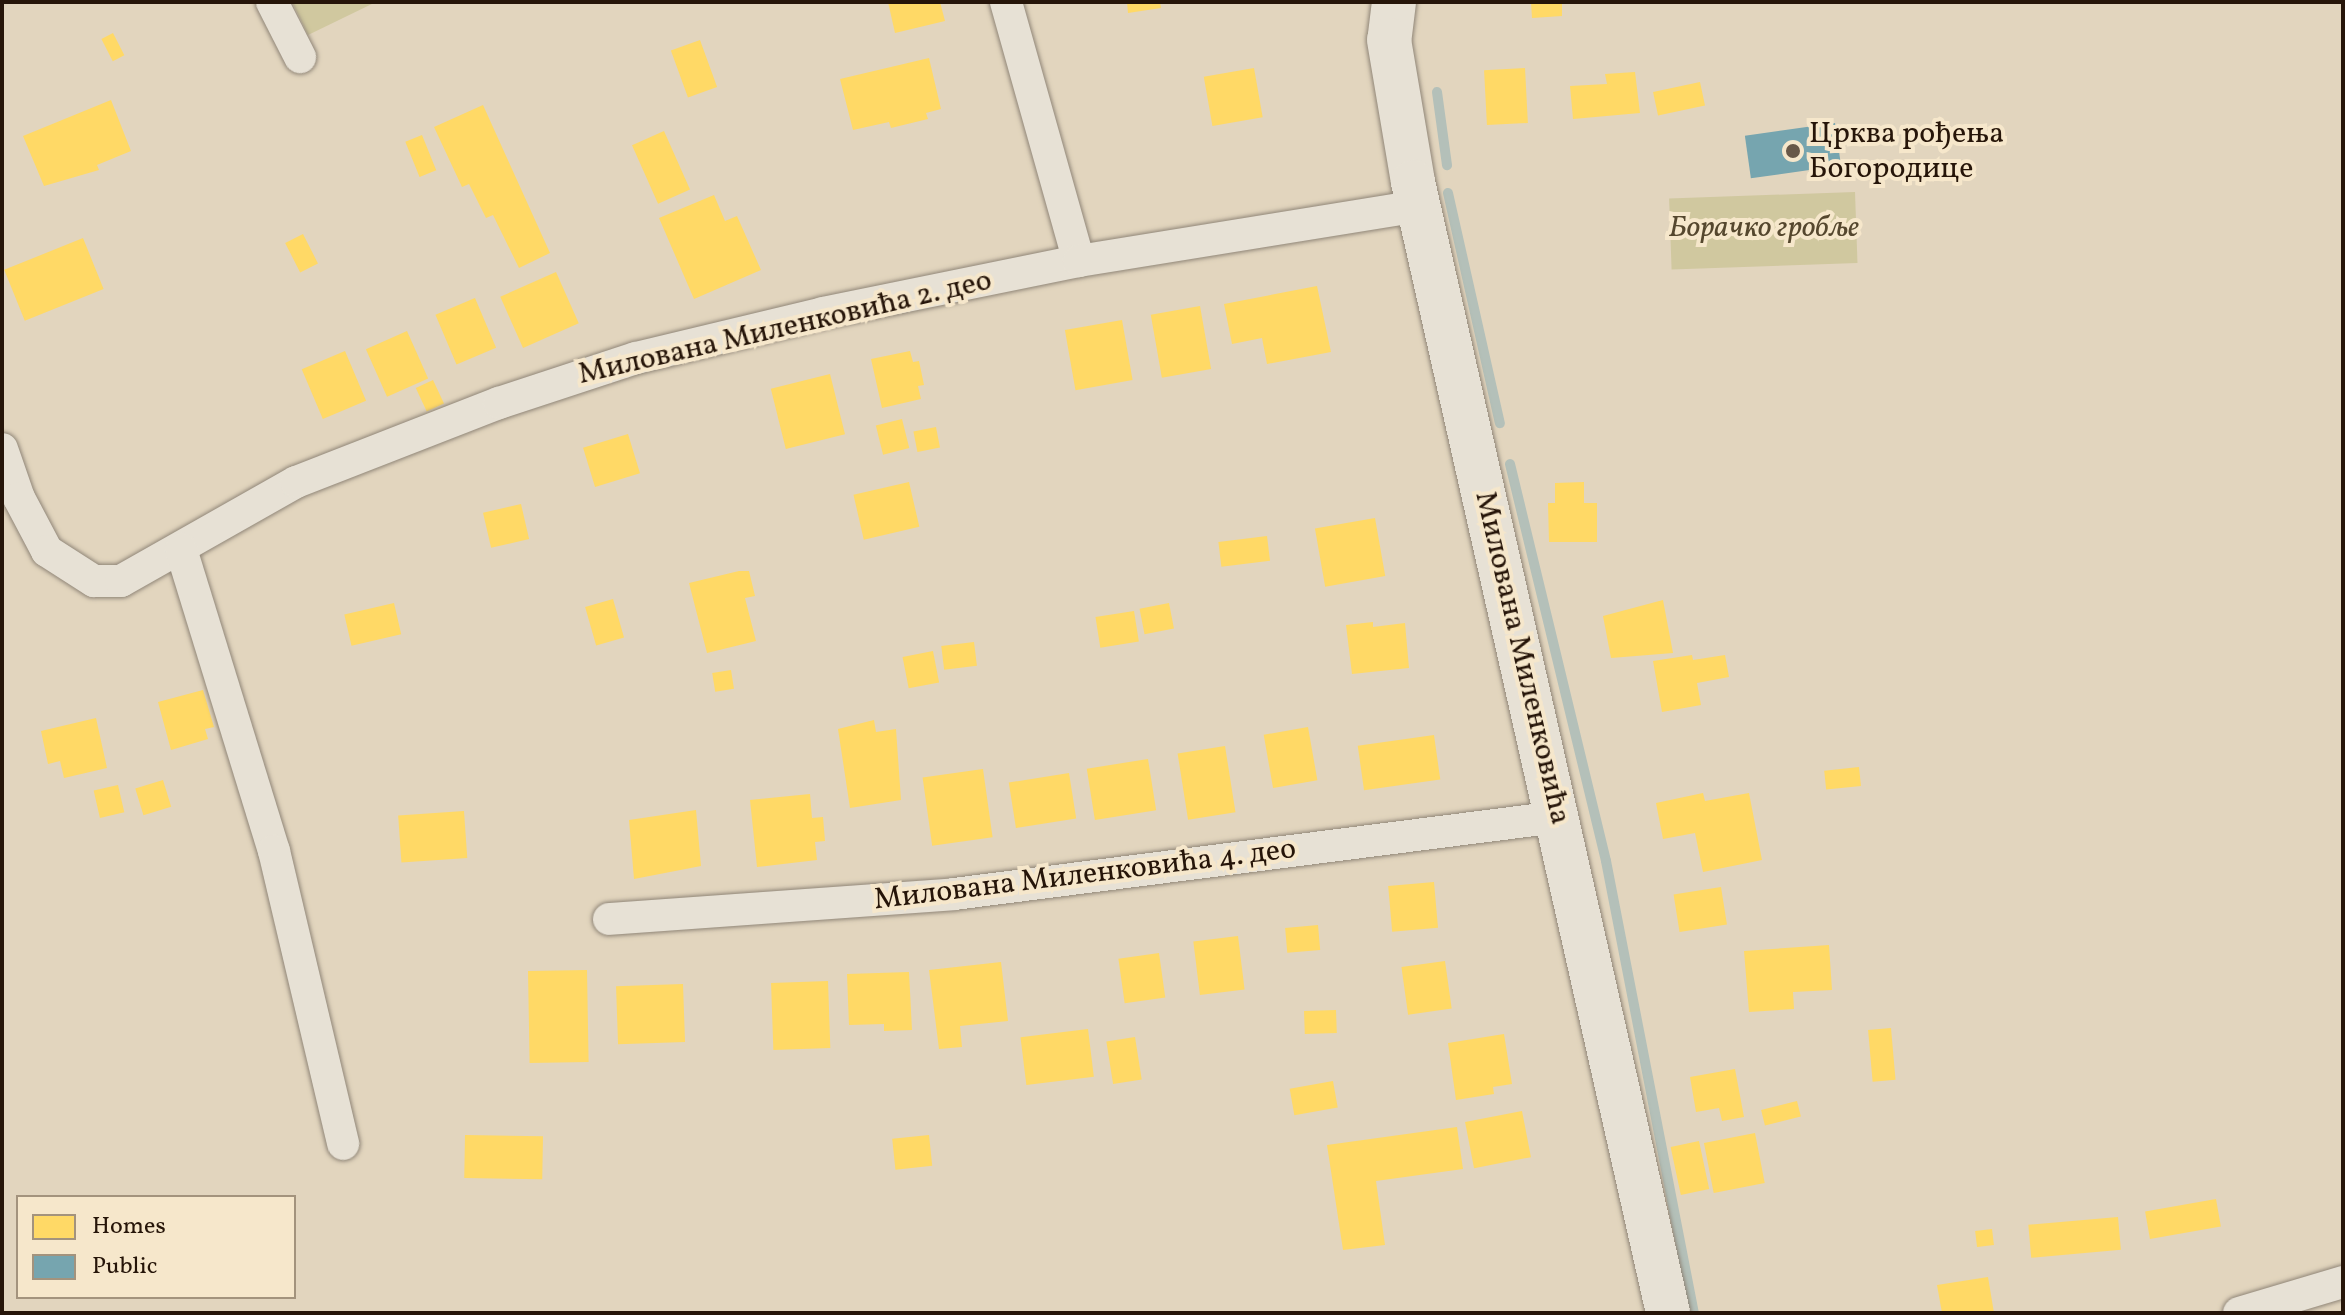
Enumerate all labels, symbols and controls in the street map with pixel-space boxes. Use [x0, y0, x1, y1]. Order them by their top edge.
place label: Црква рођења Богородице [1809, 116, 2004, 186]
marker: Црква рођења Богородице [1784, 142, 1802, 160]
park label: Борачко гробље [1669, 210, 1859, 246]
street label: Милована Миленковића 2. део [575, 263, 995, 393]
street label: Милована Миленковића [1466, 488, 1578, 828]
street label: Милована Миленковића 4. део [872, 831, 1298, 919]
legend [16, 1195, 296, 1299]
text: Homes [92, 1210, 166, 1244]
text: Public [92, 1250, 158, 1284]

